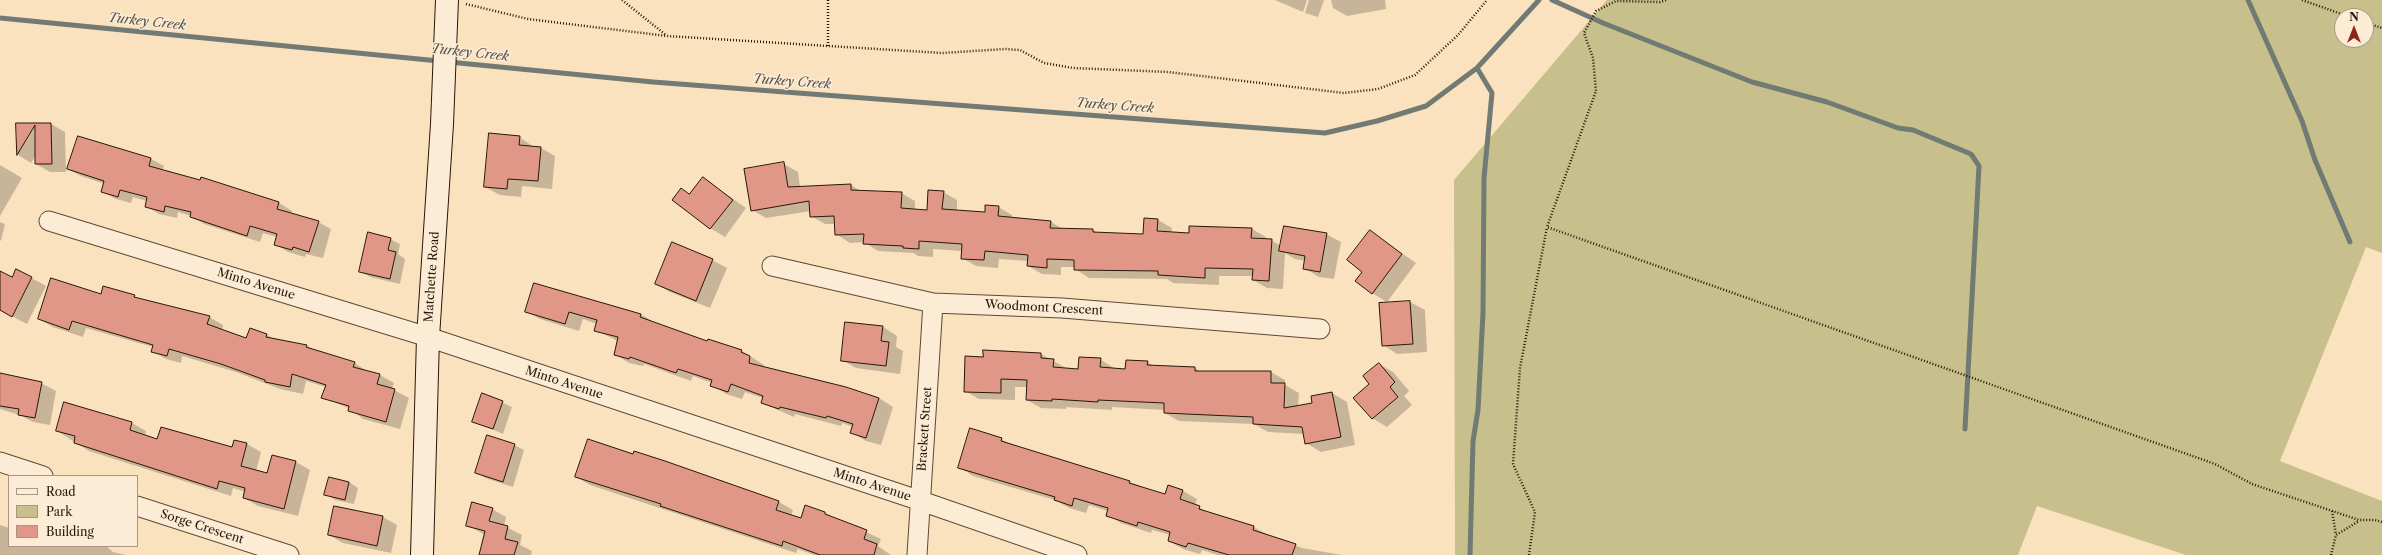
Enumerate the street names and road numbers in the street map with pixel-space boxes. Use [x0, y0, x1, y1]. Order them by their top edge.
street label: Matchette Road [422, 231, 442, 323]
street label: Minto Avenue [215, 265, 297, 303]
street label: Woodmont Crescent [984, 298, 1104, 318]
street label: Minto Avenue [523, 364, 605, 402]
street label: Brackett Street [915, 386, 935, 472]
street label: Minto Avenue [831, 466, 913, 504]
street label: Sorge Crescent [159, 507, 245, 547]

